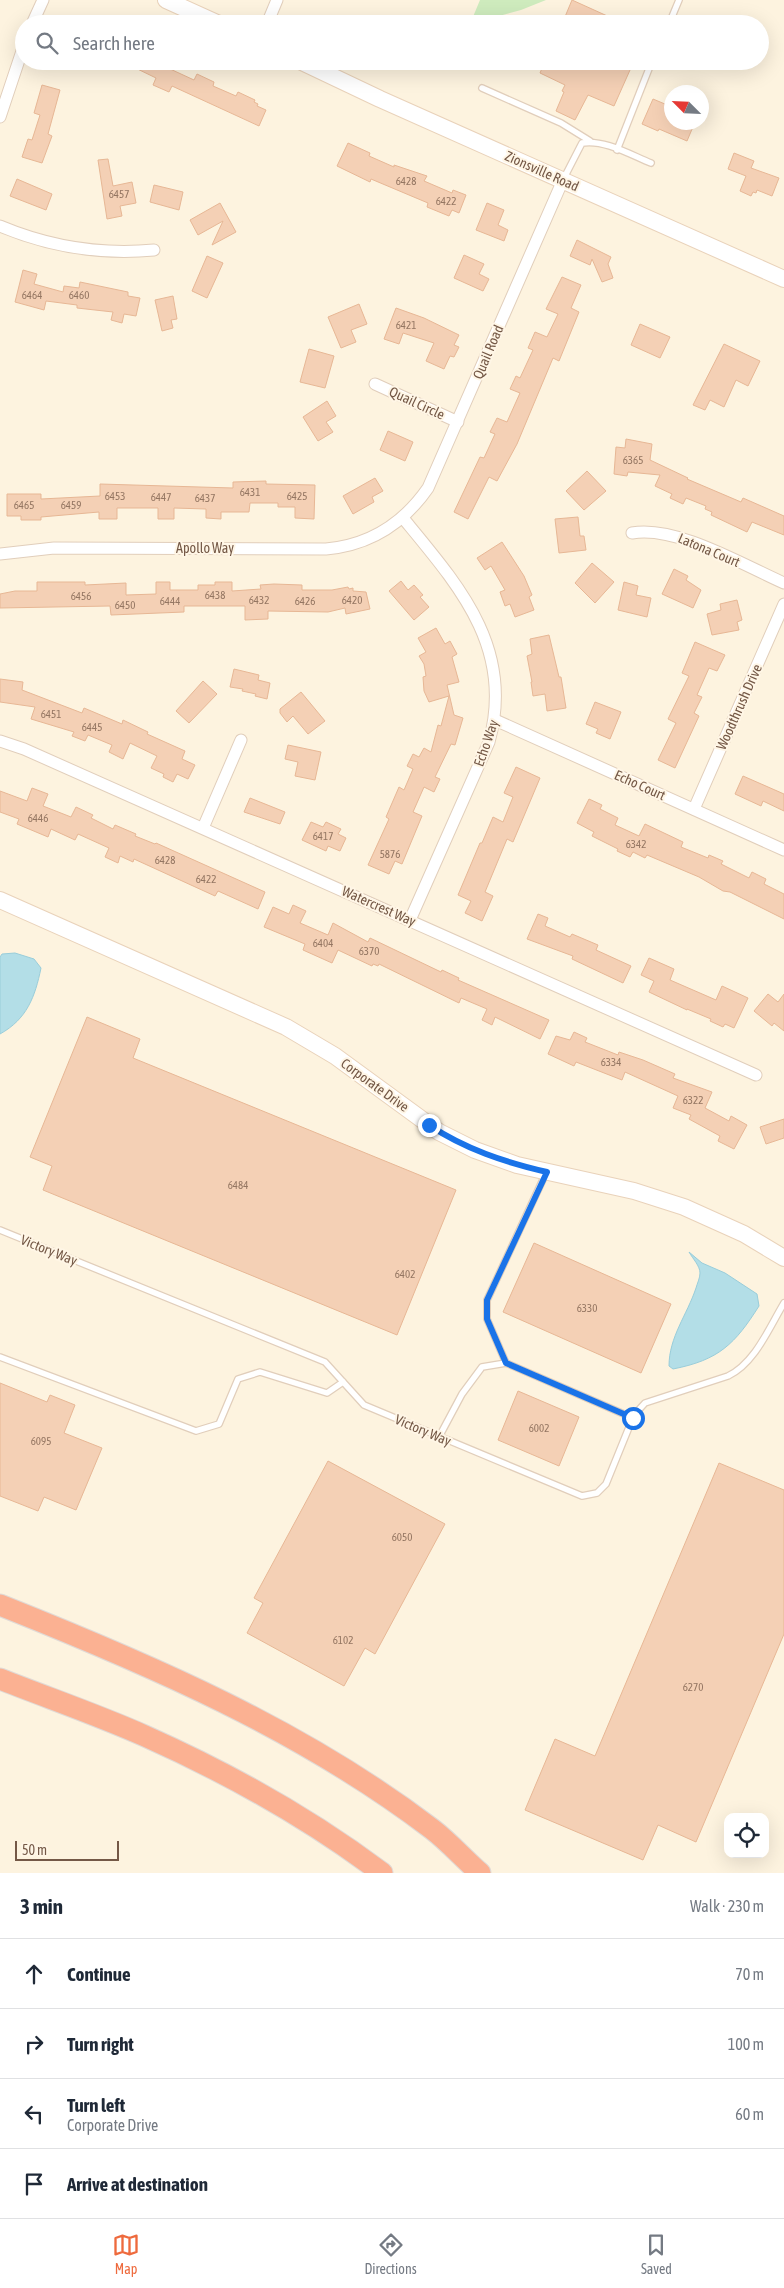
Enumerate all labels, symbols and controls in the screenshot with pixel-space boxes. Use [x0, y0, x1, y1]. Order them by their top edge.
search box [15, 15, 769, 70]
icon: search [33, 29, 61, 57]
text: Search here [73, 32, 155, 54]
north arrow [664, 85, 709, 130]
street label: Zionsville Road [503, 148, 581, 194]
house number: 6428 [396, 175, 416, 187]
house number: 6457 [109, 188, 129, 200]
house number: 6422 [436, 195, 456, 207]
house number: 6464 [22, 289, 42, 301]
house number: 6460 [69, 289, 89, 301]
house number: 6421 [396, 319, 416, 331]
street label: Quail Road [469, 323, 507, 381]
street label: Quail Circle [387, 383, 447, 423]
house number: 6365 [623, 454, 643, 466]
house number: 6431 [240, 486, 260, 498]
house number: 6453 [105, 490, 125, 502]
house number: 6425 [287, 490, 307, 502]
house number: 6447 [151, 491, 171, 503]
house number: 6437 [195, 492, 215, 504]
house number: 6465 [14, 499, 34, 511]
house number: 6459 [61, 499, 81, 511]
street label: Latona Court [676, 530, 742, 570]
street label: Apollo Way [176, 540, 234, 556]
house number: 6438 [205, 589, 225, 601]
house number: 6456 [71, 590, 91, 602]
house number: 6432 [249, 594, 269, 606]
house number: 6420 [342, 594, 362, 606]
house number: 6444 [160, 595, 180, 607]
house number: 6426 [295, 595, 315, 607]
house number: 6450 [115, 599, 135, 611]
street label: Woodthrush Drive [713, 662, 765, 752]
house number: 6451 [41, 708, 61, 720]
street label: Echo Way [471, 717, 502, 769]
house number: 6445 [82, 721, 102, 733]
street label: Echo Court [612, 767, 668, 803]
house number: 6446 [28, 812, 48, 824]
house number: 6417 [313, 830, 333, 842]
house number: 6342 [626, 838, 646, 850]
house number: 5876 [380, 848, 400, 860]
house number: 6428 [155, 854, 175, 866]
house number: 6422 [196, 873, 216, 885]
street label: Watercrest Way [340, 883, 419, 930]
house number: 6404 [313, 937, 333, 949]
house number: 6370 [359, 945, 379, 957]
street label: Corporate Drive [338, 1055, 412, 1115]
house number: 6334 [601, 1056, 621, 1068]
house number: 6322 [683, 1094, 703, 1106]
route end [418, 1114, 441, 1137]
house number: 6484 [228, 1179, 248, 1191]
street label: Victory Way [18, 1231, 80, 1269]
house number: 6402 [395, 1268, 415, 1280]
house number: 6330 [577, 1302, 597, 1314]
route start [622, 1407, 645, 1430]
street label: Victory Way [392, 1411, 454, 1449]
house number: 6002 [529, 1422, 549, 1434]
house number: 6095 [31, 1435, 51, 1447]
house number: 6050 [392, 1531, 412, 1543]
house number: 6102 [333, 1634, 353, 1646]
house number: 6270 [683, 1681, 703, 1693]
map controls [724, 1813, 769, 1858]
button: locate [724, 1813, 769, 1858]
scale bar [15, 1838, 119, 1861]
text: 50 m [22, 1842, 47, 1858]
text: 3 min [20, 1894, 63, 1918]
text: Walk · 230 m [690, 1897, 764, 1915]
icon: ahead [20, 1960, 48, 1988]
text: Continue [67, 1963, 131, 1985]
text: 70 m [735, 1965, 764, 1983]
icon: right [20, 2030, 48, 2058]
text: Turn right [67, 2033, 134, 2055]
text: 100 m [728, 2035, 764, 2053]
text: Turn left [67, 2094, 125, 2116]
icon: left [20, 2100, 48, 2128]
text: 60 m [735, 2105, 764, 2123]
text: Corporate Drive [67, 2116, 158, 2134]
icon: arrive [20, 2170, 48, 2198]
text: Arrive at destination [67, 2173, 208, 2195]
tab: Map [112, 2231, 140, 2277]
tab: Directions [364, 2231, 417, 2277]
tab: Saved [641, 2231, 672, 2277]

